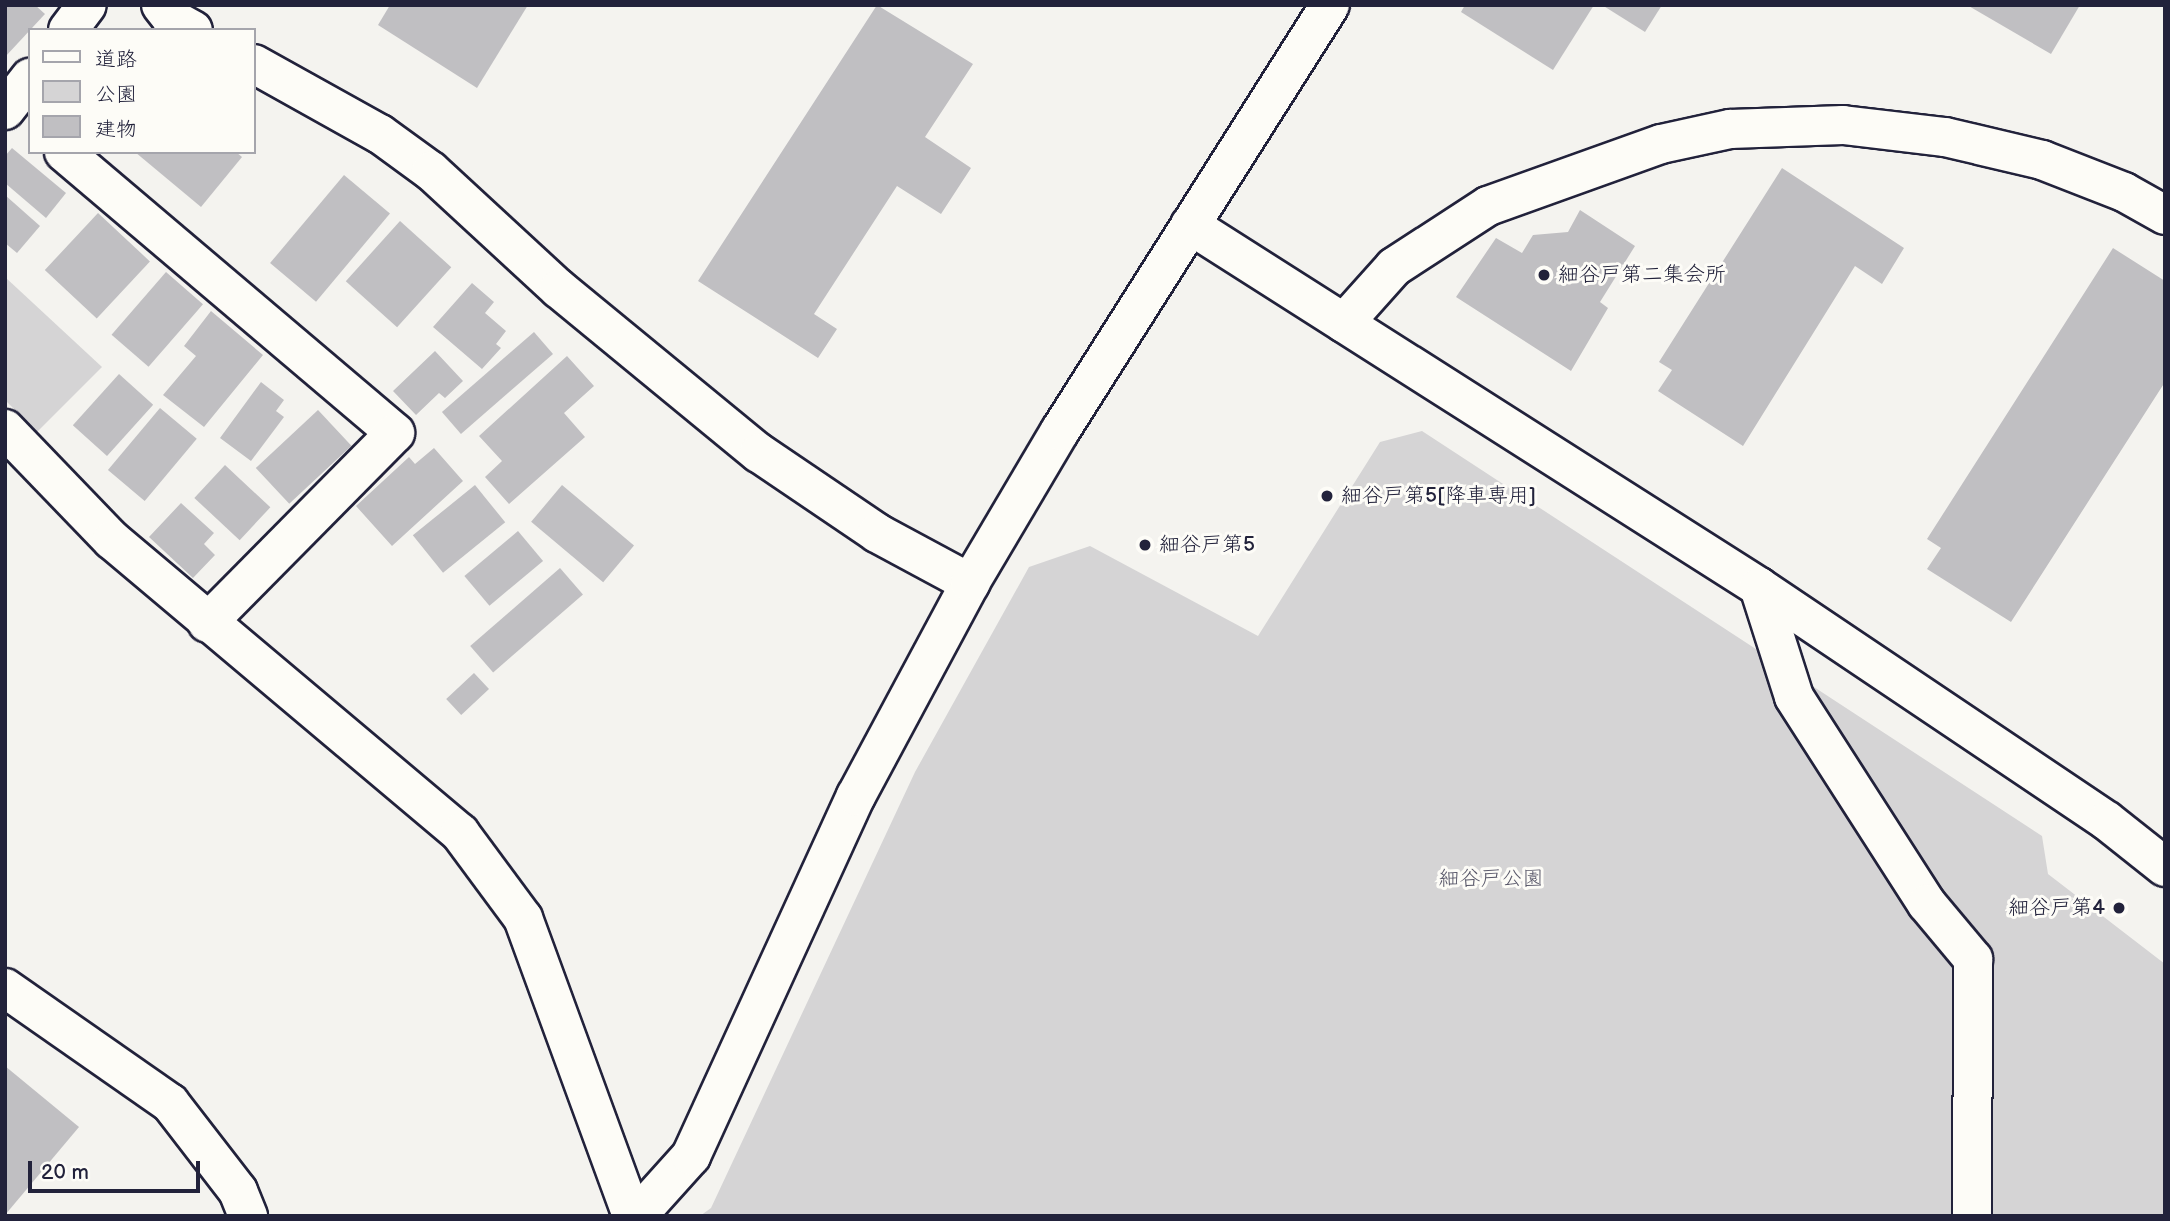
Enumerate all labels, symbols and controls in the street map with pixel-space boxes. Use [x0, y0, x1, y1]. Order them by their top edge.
legend [28, 28, 256, 154]
text: 道路 [95, 47, 137, 72]
text: 公園 [95, 82, 137, 107]
text: 建物 [95, 117, 137, 142]
place label: 細谷戸第二集会所 [1558, 262, 1726, 288]
marker: 細谷戸第二集会所 [1536, 267, 1552, 283]
place label: 細谷戸第5[降車専用] [1341, 483, 1536, 509]
marker: 細谷戸第5[降車専用] [1319, 488, 1335, 504]
place label: 細谷戸第5 [1159, 532, 1255, 558]
marker: 細谷戸第5 [1137, 537, 1153, 553]
park label: 細谷戸公園 [1439, 866, 1543, 892]
place label: 細谷戸第4 [2008, 895, 2105, 921]
marker: 細谷戸第4 [2111, 900, 2127, 916]
scale bar [32, 1148, 203, 1192]
text: 20 m [41, 1160, 89, 1185]

